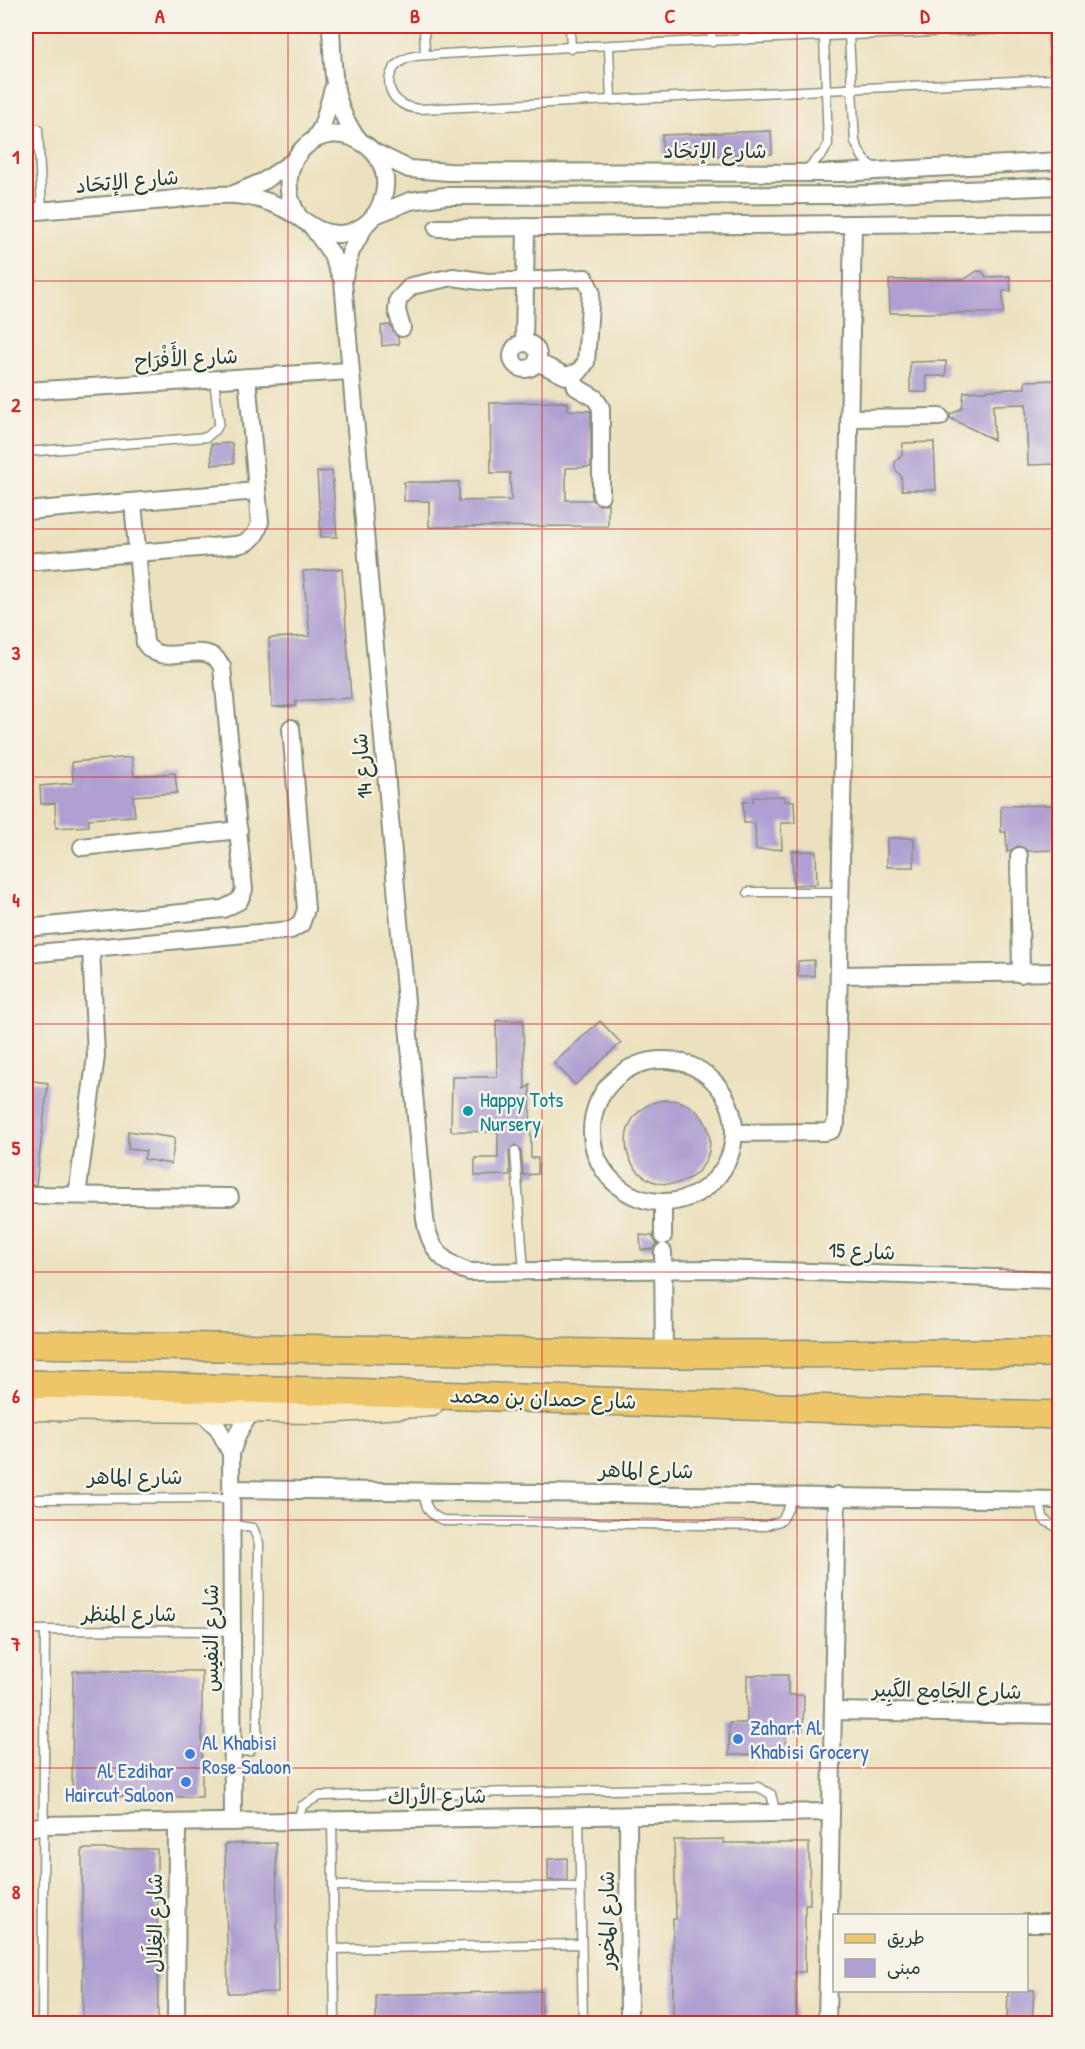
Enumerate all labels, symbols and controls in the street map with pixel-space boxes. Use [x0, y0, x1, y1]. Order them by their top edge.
text: A [155, 2, 165, 29]
text: B [410, 2, 420, 29]
text: C [665, 2, 676, 29]
text: D [920, 2, 930, 29]
street label: شارع الإتحَاد [663, 136, 767, 166]
text: 1 [12, 143, 20, 170]
street label: شارع الإتحَاد [74, 162, 180, 201]
street label: شارع الأَفْرَاح [133, 337, 239, 376]
text: 2 [11, 391, 21, 418]
text: 3 [12, 639, 21, 666]
street label: شارع 14 [345, 732, 380, 800]
text: 4 [12, 886, 20, 913]
place label: Happy Tots Nursery [480, 1085, 563, 1138]
marker: Happy Tots Nursery [461, 1104, 475, 1118]
text: 5 [12, 1134, 21, 1161]
street label: شارع 15 [828, 1235, 896, 1268]
street label: شارع حمدان بن محمد [449, 1380, 637, 1417]
text: 6 [12, 1382, 20, 1409]
street label: شارع الماهر [596, 1455, 694, 1486]
street label: شارع الماهر [86, 1462, 182, 1492]
street label: شارع النفيس [196, 1584, 226, 1692]
street label: شارع المنظر [80, 1599, 176, 1629]
text: 7 [10, 1630, 21, 1657]
street label: شارع الجَامِع الكَبِير [870, 1674, 1022, 1709]
place label: Zahart Al Khabisi Grocery [750, 1713, 869, 1766]
place label: Al Khabisi Rose Saloon [202, 1728, 291, 1781]
marker: Zahart Al Khabisi Grocery [731, 1732, 745, 1746]
marker: Al Khabisi Rose Saloon [183, 1747, 197, 1761]
place label: Al Ezdihar Haircut Saloon [65, 1756, 174, 1809]
marker: Al Ezdihar Haircut Saloon [179, 1775, 193, 1789]
street label: شارع الأراك [387, 1781, 487, 1812]
street label: شارع المخور [592, 1871, 622, 1971]
street label: شارع الغِلَال [140, 1873, 170, 1973]
text: 8 [12, 1878, 21, 1905]
legend [833, 1914, 1028, 1992]
text: طريق [887, 1925, 925, 1950]
text: مبنى [887, 1955, 921, 1980]

